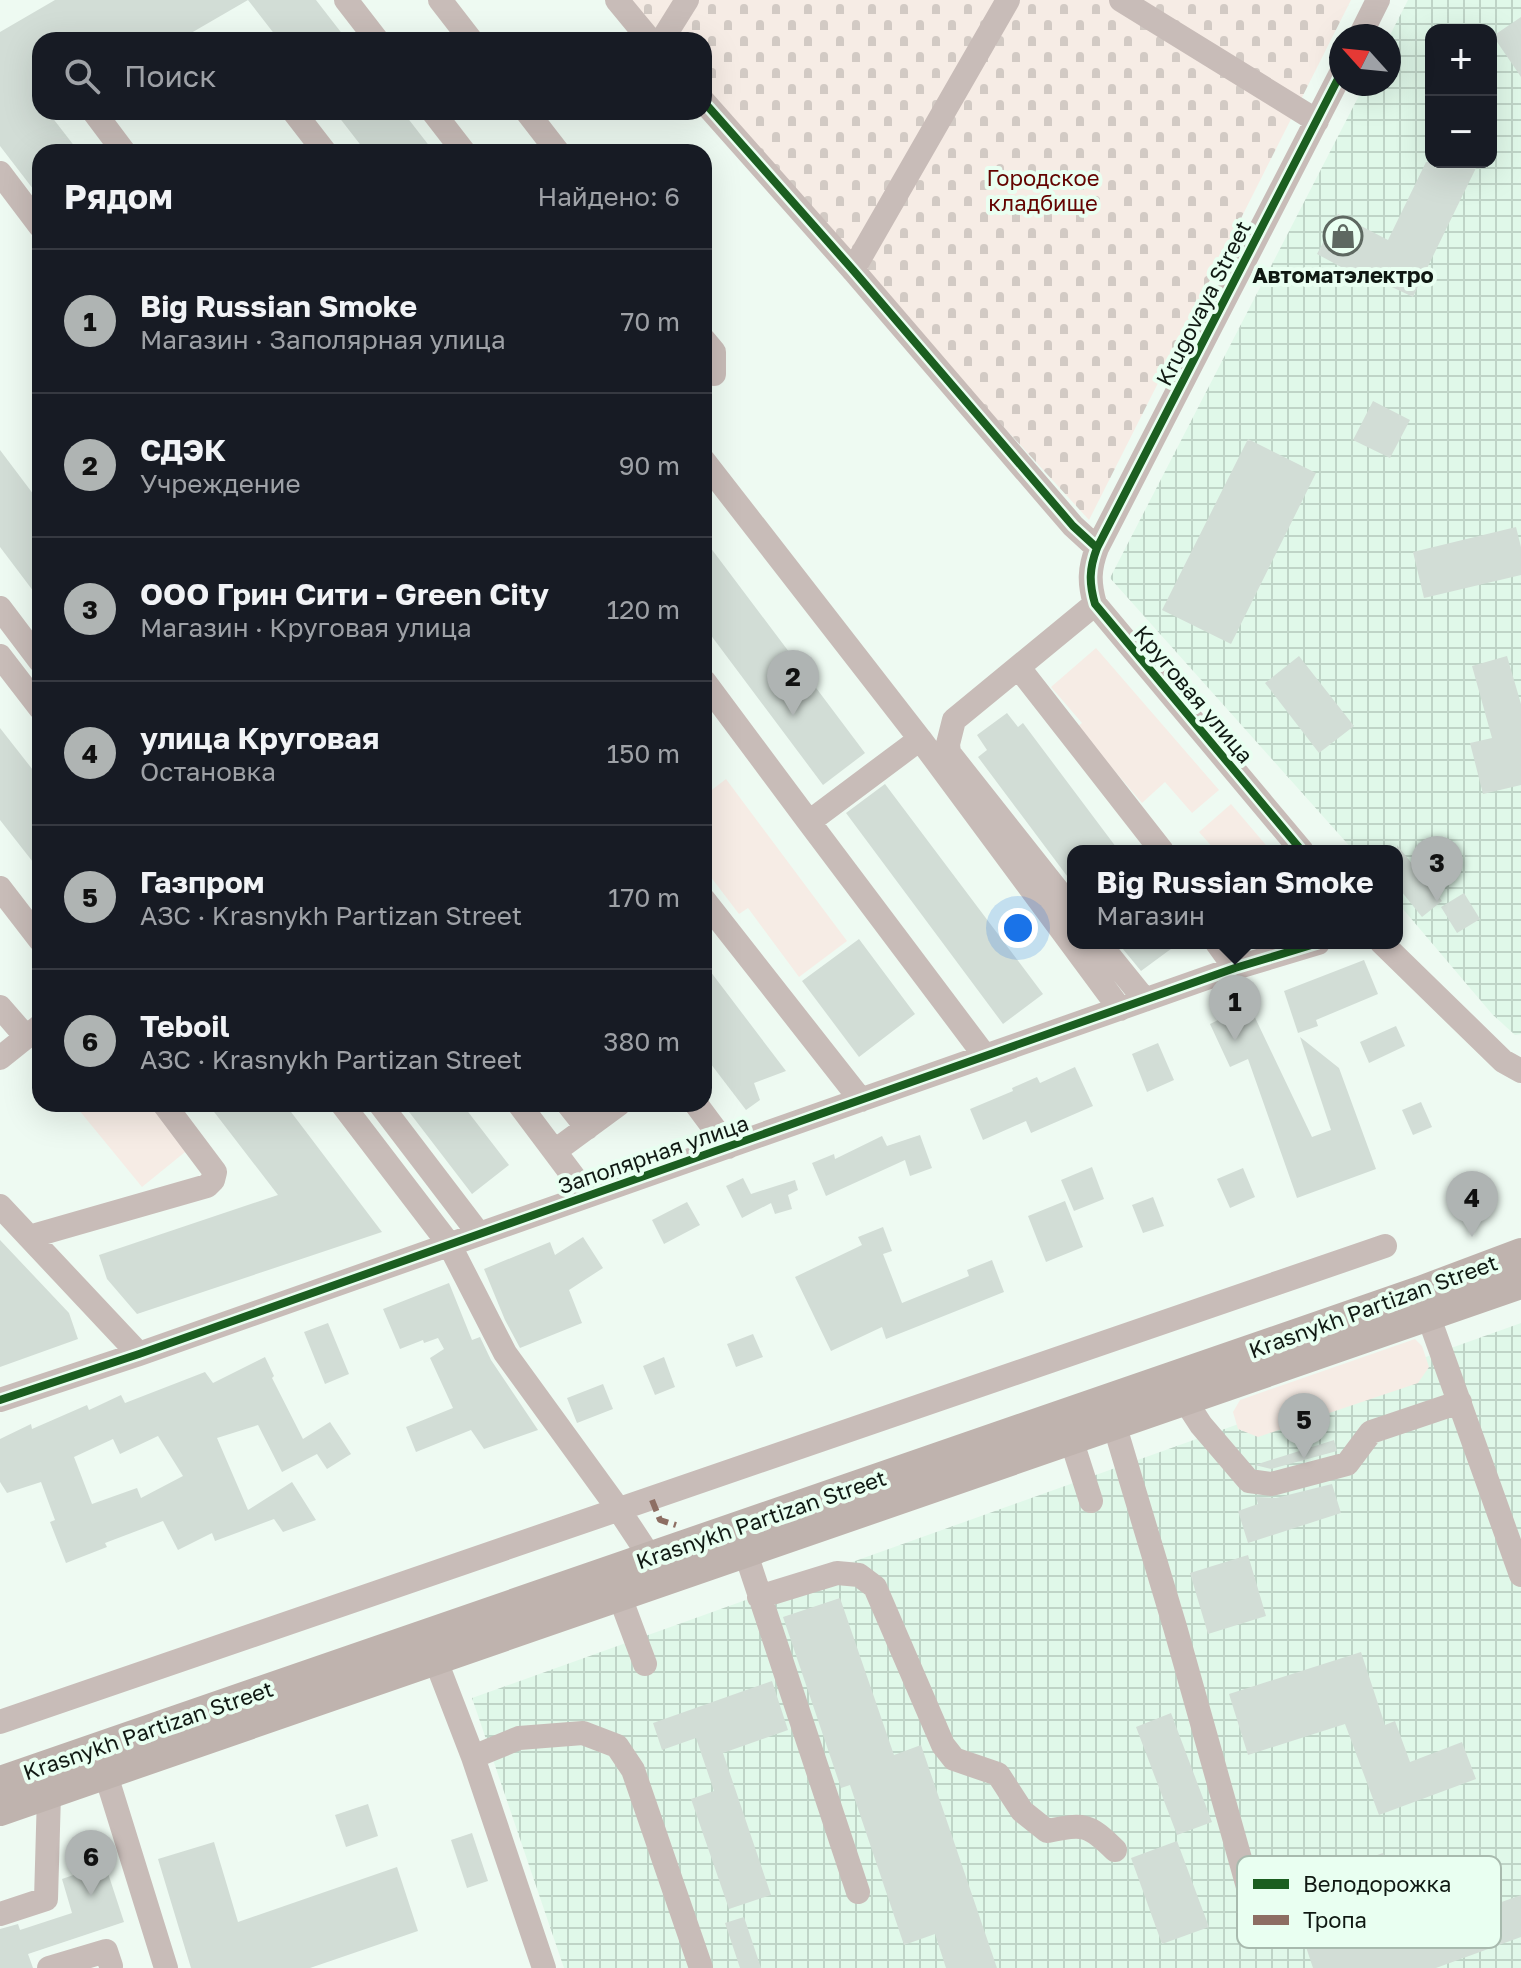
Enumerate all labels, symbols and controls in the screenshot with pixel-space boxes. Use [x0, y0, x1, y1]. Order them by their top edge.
north arrow [1329, 24, 1401, 96]
map controls [1425, 24, 1497, 168]
button: + [1425, 24, 1497, 96]
search box [32, 32, 712, 120]
icon: search [60, 54, 104, 98]
text: Поиск [124, 58, 216, 94]
button: − [1425, 96, 1497, 168]
park label: Городское кладбище [986, 164, 1100, 216]
text: Рядом [64, 176, 173, 216]
text: Найдено: 6 [537, 181, 680, 212]
shop icon: Автоматэлектро [1322, 215, 1364, 257]
street label: Krugovaya Street [1150, 216, 1256, 390]
place label: Автоматэлектро [1252, 261, 1434, 288]
text: Big Russian Smoke [140, 288, 417, 324]
text: 1 [83, 306, 97, 337]
text: 70 m [621, 306, 680, 337]
text: Магазин · Заполярная улица [140, 324, 506, 355]
text: СДЭК [140, 432, 226, 468]
text: 2 [82, 450, 98, 481]
text: 90 m [619, 450, 680, 481]
text: Учреждение [140, 468, 301, 499]
text: ООО Грин Сити - Green City [140, 576, 549, 612]
text: 3 [82, 594, 98, 625]
text: 120 m [607, 594, 680, 625]
text: Магазин · Круговая улица [140, 612, 472, 643]
street label: Круговая улица [1129, 620, 1259, 768]
pin: 2 [767, 650, 819, 716]
text: улица Круговая [140, 720, 379, 756]
text: 4 [82, 738, 98, 769]
text: 150 m [607, 738, 680, 769]
text: Остановка [140, 756, 276, 787]
pin: 3 [1411, 836, 1463, 902]
popup [1067, 845, 1403, 949]
text: Газпром [140, 864, 264, 900]
text: Big Russian Smoke [1096, 864, 1374, 900]
text: 5 [82, 882, 98, 913]
text: 170 m [608, 882, 680, 913]
text: АЗС · Krasnykh Partizan Street [140, 900, 522, 931]
text: Магазин [1096, 900, 1205, 931]
your location [998, 908, 1038, 948]
pin: 1 [1209, 975, 1261, 1041]
text: Teboil [140, 1008, 230, 1044]
text: 6 [82, 1026, 98, 1057]
text: 380 m [603, 1026, 680, 1057]
text: АЗС · Krasnykh Partizan Street [140, 1044, 522, 1075]
street label: Заполярная улица [554, 1109, 752, 1199]
pin: 4 [1446, 1171, 1498, 1237]
street label: Krasnykh Partizan Street [1245, 1248, 1501, 1364]
pin: 5 [1278, 1393, 1330, 1459]
street label: Krasnykh Partizan Street [632, 1463, 890, 1575]
street label: Krasnykh Partizan Street [19, 1674, 277, 1786]
pin: 6 [65, 1830, 117, 1896]
legend [1237, 1856, 1501, 1948]
text: Велодорожка [1303, 1870, 1451, 1897]
text: Тропа [1303, 1906, 1367, 1933]

